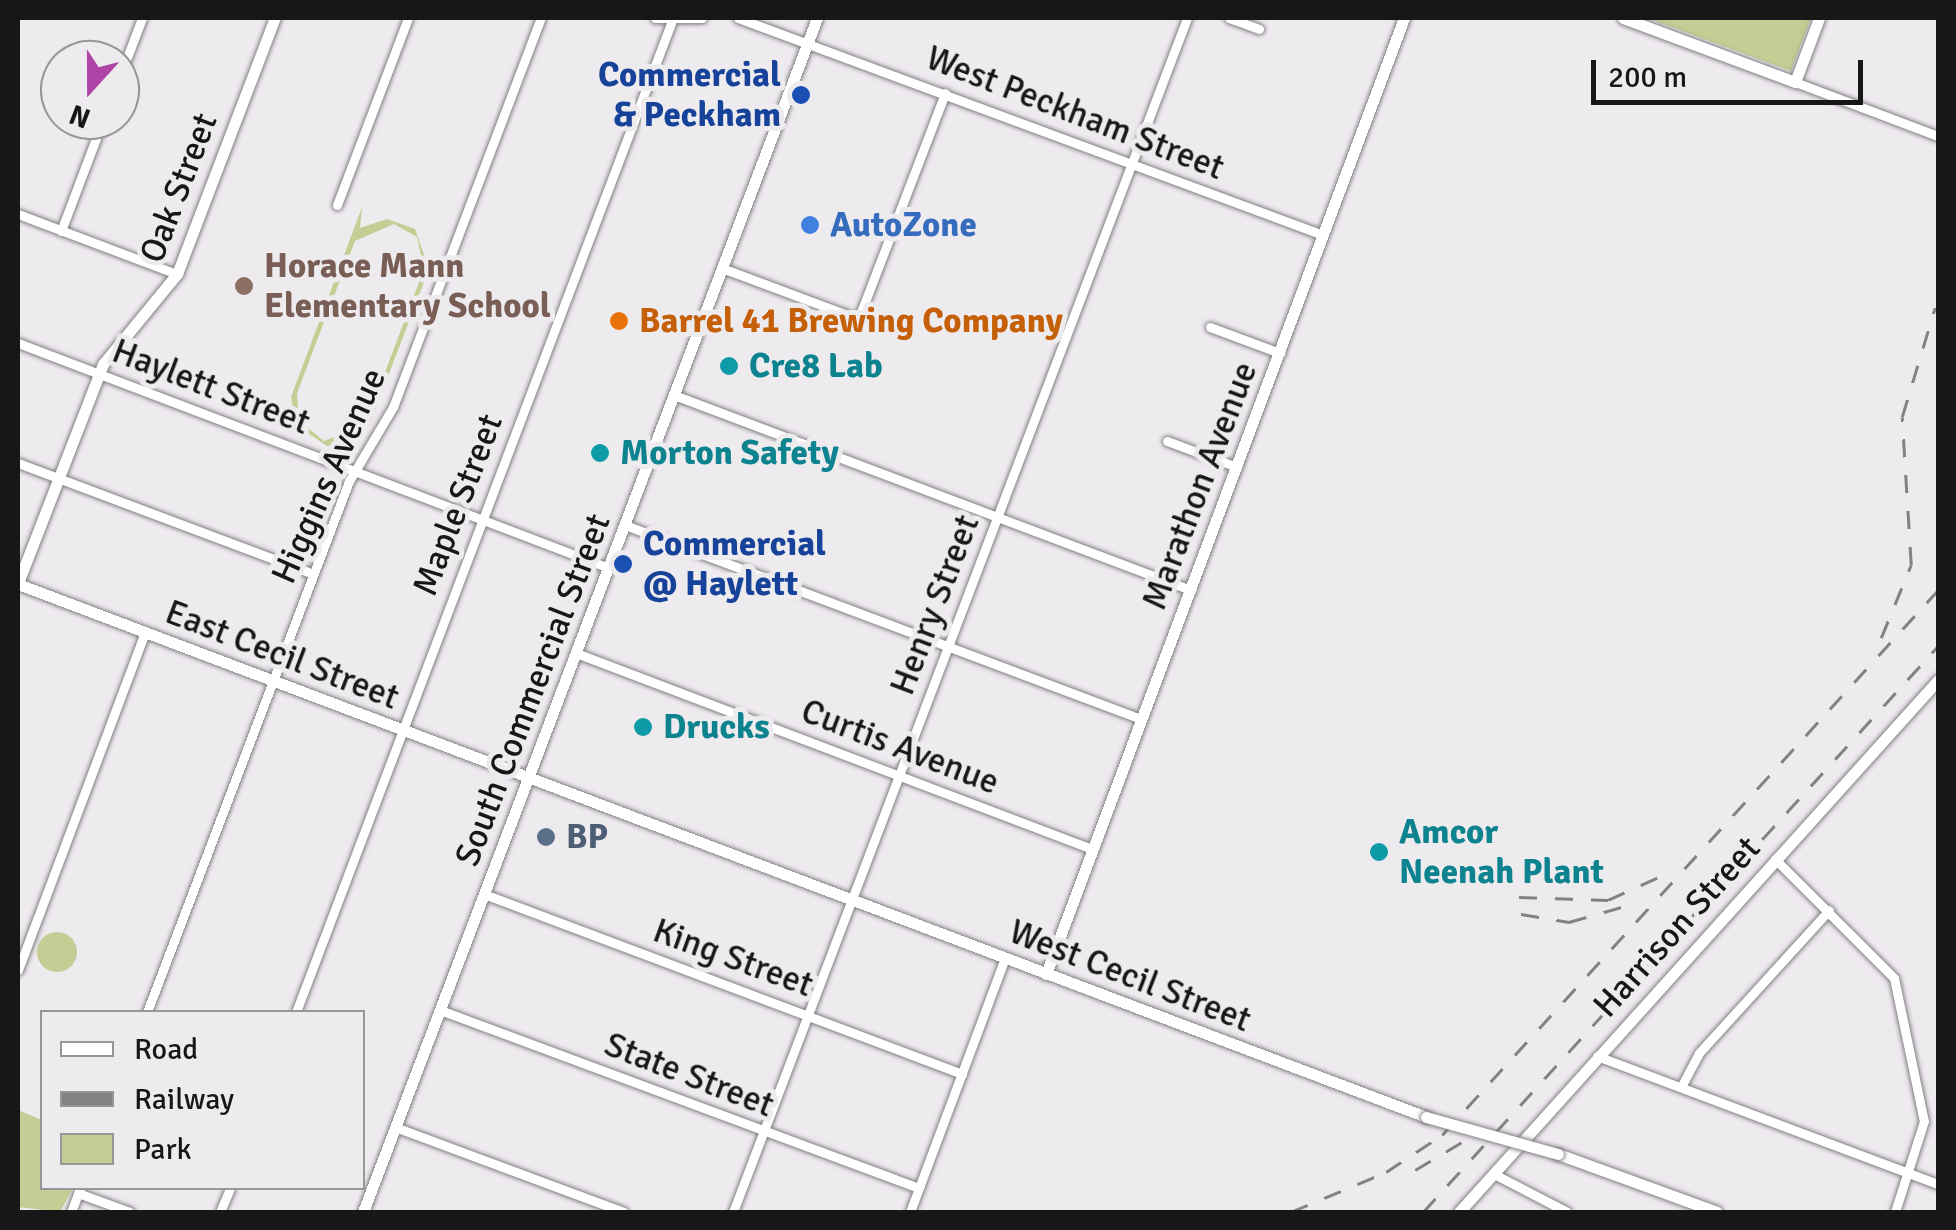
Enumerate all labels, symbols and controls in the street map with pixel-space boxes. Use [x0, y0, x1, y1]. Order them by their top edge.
street label: West Peckham Street [920, 37, 1230, 189]
north arrow [40, 40, 140, 140]
scale bar [1596, 40, 1868, 102]
place label: Commercial & Peckham [598, 54, 781, 136]
text: 200 m [1608, 59, 1687, 96]
marker: Commercial & Peckham [790, 84, 812, 106]
text: N [65, 97, 95, 136]
street label: Oak Street [131, 107, 227, 269]
place label: AutoZone [830, 204, 977, 246]
marker: AutoZone [799, 214, 821, 236]
place label: Horace Mann Elementary School [264, 245, 551, 327]
marker: Horace Mann Elementary School [233, 275, 255, 297]
place label: Barrel 41 Brewing Company [639, 300, 1063, 342]
marker: Barrel 41 Brewing Company [608, 310, 630, 332]
street label: Haylett Street [106, 330, 316, 444]
place label: Cre8 Lab [749, 345, 883, 387]
marker: Cre8 Lab [718, 355, 740, 377]
street label: Marathon Avenue [1133, 356, 1267, 616]
street label: Higgins Avenue [263, 362, 395, 590]
street label: Maple Street [404, 408, 512, 602]
place label: Morton Safety [620, 432, 839, 474]
marker: Morton Safety [589, 442, 611, 464]
street label: South Commercial Street [446, 508, 620, 872]
street label: Henry Street [881, 509, 989, 701]
place label: Commercial @ Haylett [643, 523, 826, 605]
marker: Commercial @ Haylett [612, 553, 634, 575]
street label: East Cecil Street [159, 591, 405, 719]
street label: Curtis Avenue [795, 690, 1005, 804]
place label: Drucks [663, 706, 770, 748]
marker: Drucks [632, 716, 654, 738]
place label: Amcor Neenah Plant [1399, 811, 1604, 893]
place label: BP [566, 816, 608, 858]
marker: BP [535, 826, 557, 848]
street label: Harrison Street [1585, 828, 1769, 1026]
marker: Amcor Neenah Plant [1368, 841, 1390, 863]
street label: King Street [647, 910, 819, 1006]
street label: West Cecil Street [1003, 911, 1257, 1041]
legend [40, 1010, 365, 1190]
street label: State Street [599, 1024, 779, 1126]
text: Road [134, 1031, 198, 1068]
text: Railway [134, 1081, 234, 1118]
text: Park [134, 1131, 192, 1168]

